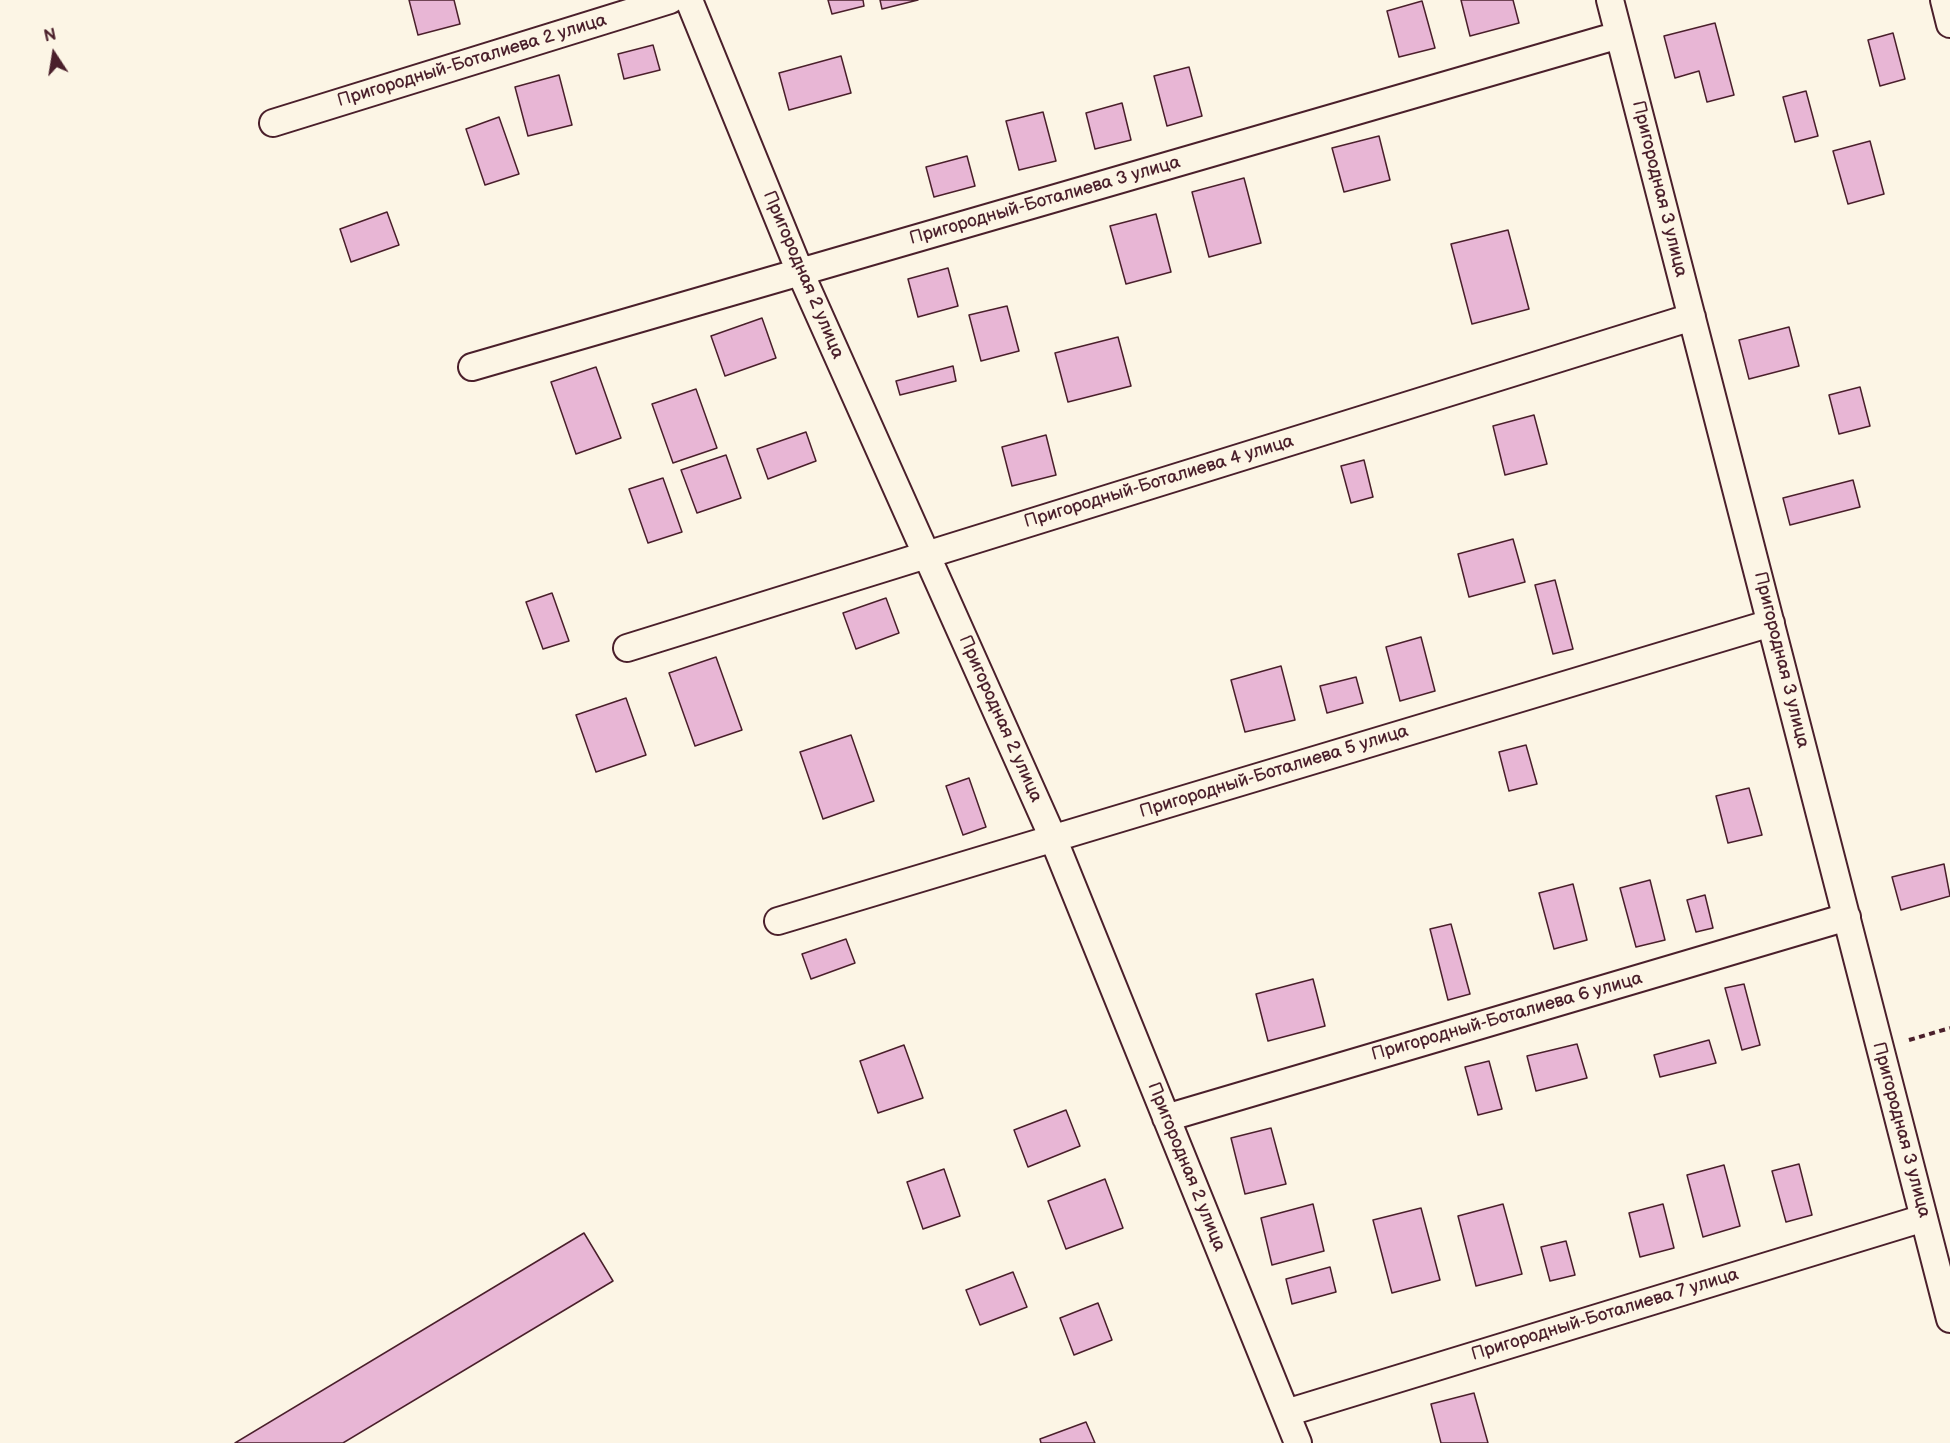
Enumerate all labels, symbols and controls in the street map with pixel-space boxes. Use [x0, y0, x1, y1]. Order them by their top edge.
street label: Пригородный-Боталиева 2 улица [335, 10, 609, 112]
north arrow [24, 24, 84, 84]
text: N [42, 25, 58, 46]
street label: Пригородная 3 улица [1627, 99, 1691, 279]
street label: Пригородный-Боталиева 3 улица [907, 152, 1183, 250]
street label: Пригородная 2 улица [758, 188, 848, 362]
street label: Пригородный-Боталиева 4 улица [1022, 431, 1296, 533]
street label: Пригородная 3 улица [1749, 570, 1813, 750]
street label: Пригородная 2 улица [953, 632, 1047, 806]
street label: Пригородный-Боталиева 5 улица [1137, 721, 1411, 823]
street label: Пригородный-Боталиева 6 улица [1369, 968, 1645, 1066]
street label: Пригородная 3 улица [1867, 1040, 1935, 1220]
street label: Пригородная 2 улица [1142, 1079, 1230, 1255]
street label: Пригородный-Боталиева 7 улица [1469, 1264, 1741, 1366]

